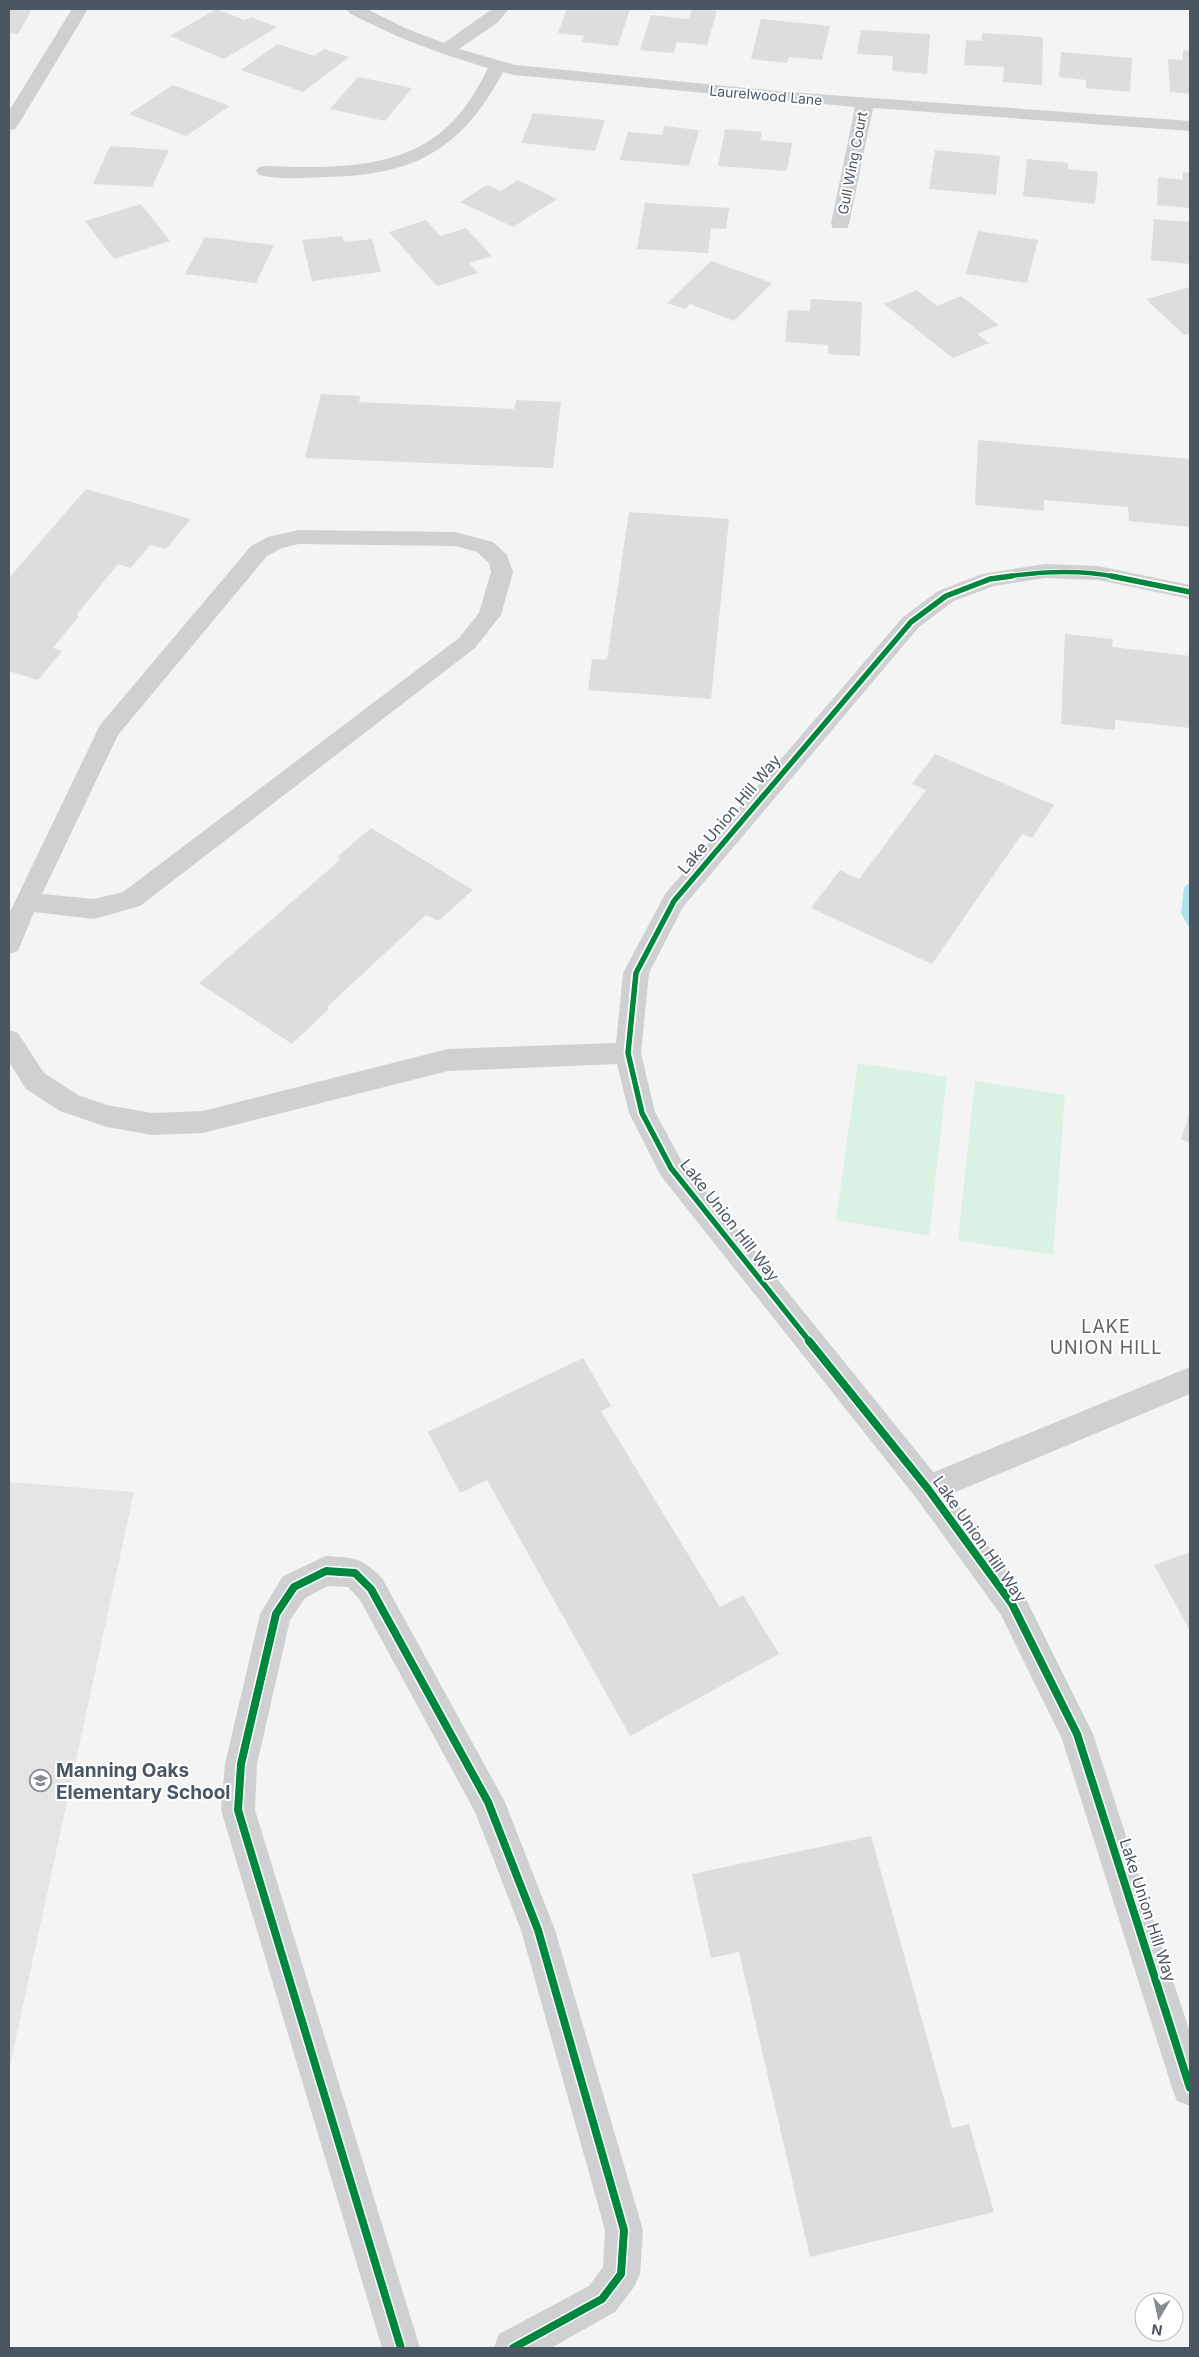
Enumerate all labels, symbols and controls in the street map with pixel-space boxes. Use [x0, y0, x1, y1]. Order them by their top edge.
street label: Laurelwood Lane [709, 82, 823, 108]
street label: Gull Wing Court [834, 110, 870, 216]
street label: Lake Union Hill Way [673, 750, 785, 878]
street label: Lake Union Hill Way [676, 1155, 784, 1285]
district label: LAKE UNION HILL [1050, 1316, 1162, 1358]
street label: Lake Union Hill Way [929, 1472, 1031, 1606]
place label: Manning Oaks Elementary School [56, 1759, 230, 1804]
school or university icon: Manning Oaks Elementary School [28, 1769, 52, 1793]
street label: Lake Union Hill Way [1115, 1836, 1181, 1984]
north arrow [1134, 2292, 1184, 2342]
text: N [1150, 2321, 1163, 2340]

